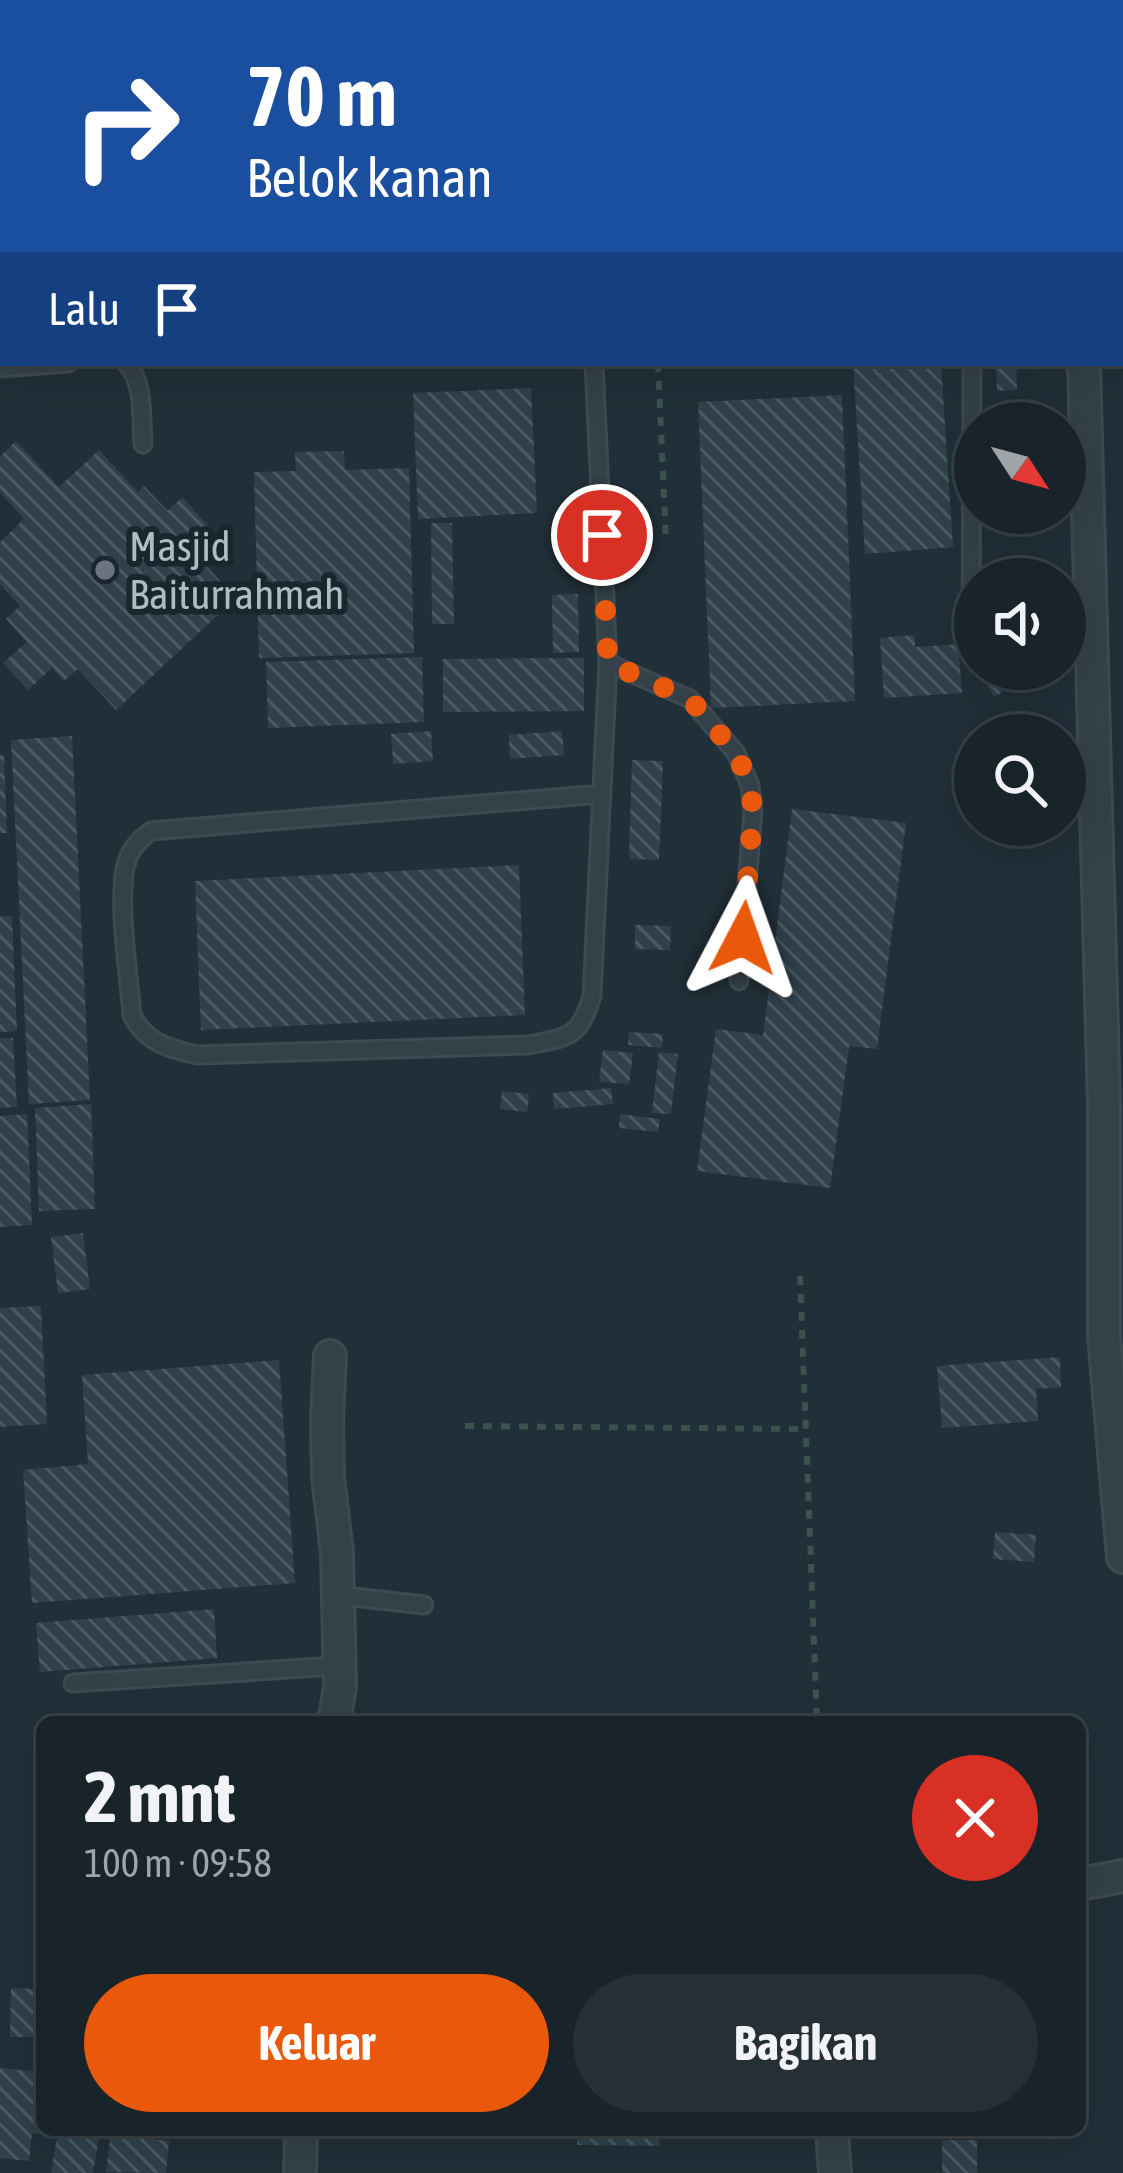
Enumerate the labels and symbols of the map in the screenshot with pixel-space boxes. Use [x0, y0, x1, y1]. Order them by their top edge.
north arrow [954, 402, 1086, 534]
pin [551, 484, 653, 586]
place label: Masjid Baiturrahmah [129, 522, 344, 618]
marker: Masjid Baiturrahmah [92, 557, 118, 583]
position arrow [680, 875, 806, 1001]

